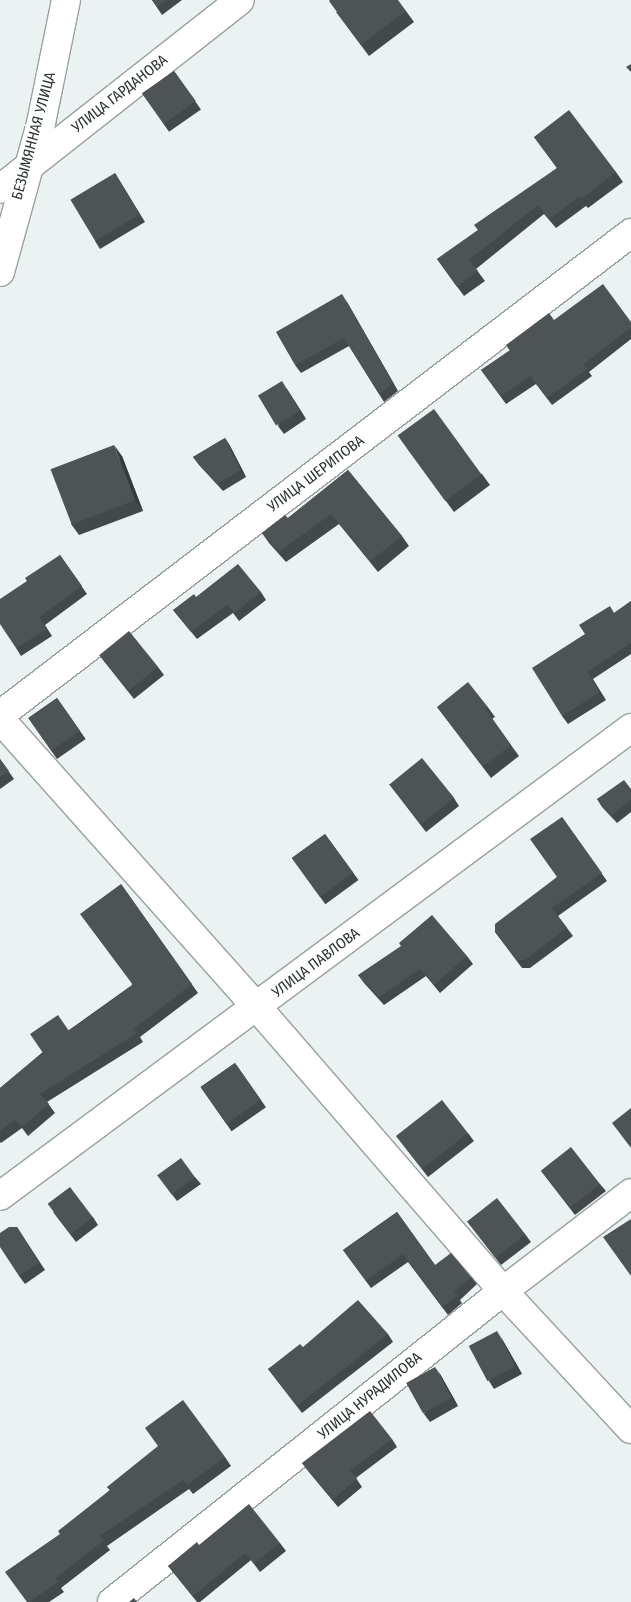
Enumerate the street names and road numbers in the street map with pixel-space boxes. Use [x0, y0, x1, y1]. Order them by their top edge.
street label: УЛИЦА ГАРДАНОВА [69, 51, 171, 137]
street label: БЕЗЫМЯННАЯ УЛИЦА [8, 70, 60, 202]
street label: УЛИЦА ШЕРИПОВА [264, 432, 368, 516]
street label: УЛИЦА ПАВЛОВА [269, 924, 363, 1002]
street label: УЛИЦА НУРАДИЛОВА [314, 1349, 426, 1443]

